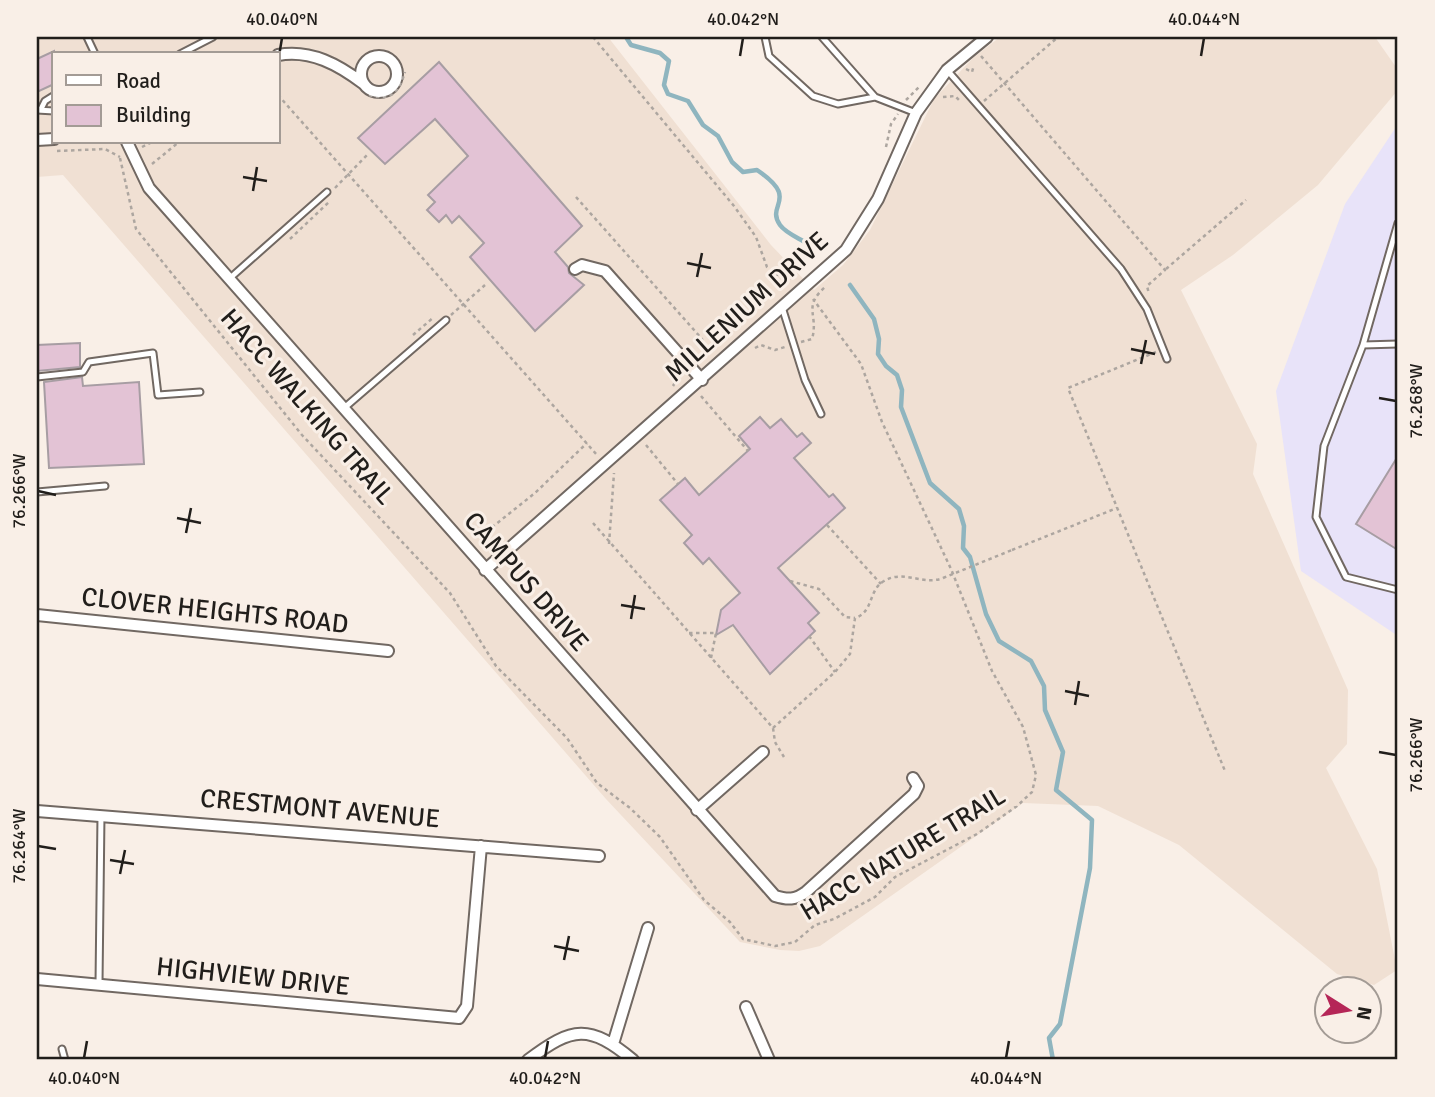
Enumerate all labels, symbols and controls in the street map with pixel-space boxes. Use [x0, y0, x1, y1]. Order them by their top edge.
text: 40.040°N [246, 8, 318, 30]
text: 40.042°N [707, 8, 779, 30]
text: 40.044°N [1168, 8, 1240, 30]
legend [52, 52, 280, 144]
text: Road [116, 68, 161, 94]
text: Building [116, 102, 191, 128]
street label: MILLENIUM DRIVE [659, 225, 835, 389]
street label: HACC WALKING TRAIL [213, 303, 401, 511]
text: 76.268°W [1405, 363, 1427, 439]
text: 76.266°W [8, 453, 30, 529]
street label: CAMPUS DRIVE [457, 506, 595, 658]
street label: CLOVER HEIGHTS ROAD [80, 581, 350, 641]
text: 76.266°W [1405, 717, 1427, 793]
street label: HACC NATURE TRAIL [795, 780, 1011, 928]
street label: CRESTMONT AVENUE [199, 783, 441, 835]
text: 76.264°W [8, 808, 30, 884]
street label: HIGHVIEW DRIVE [155, 951, 351, 1003]
north arrow [1312, 974, 1382, 1044]
text: N [1351, 1004, 1377, 1022]
text: 40.040°N [48, 1067, 120, 1089]
text: 40.042°N [509, 1067, 581, 1089]
text: 40.044°N [970, 1067, 1042, 1089]

